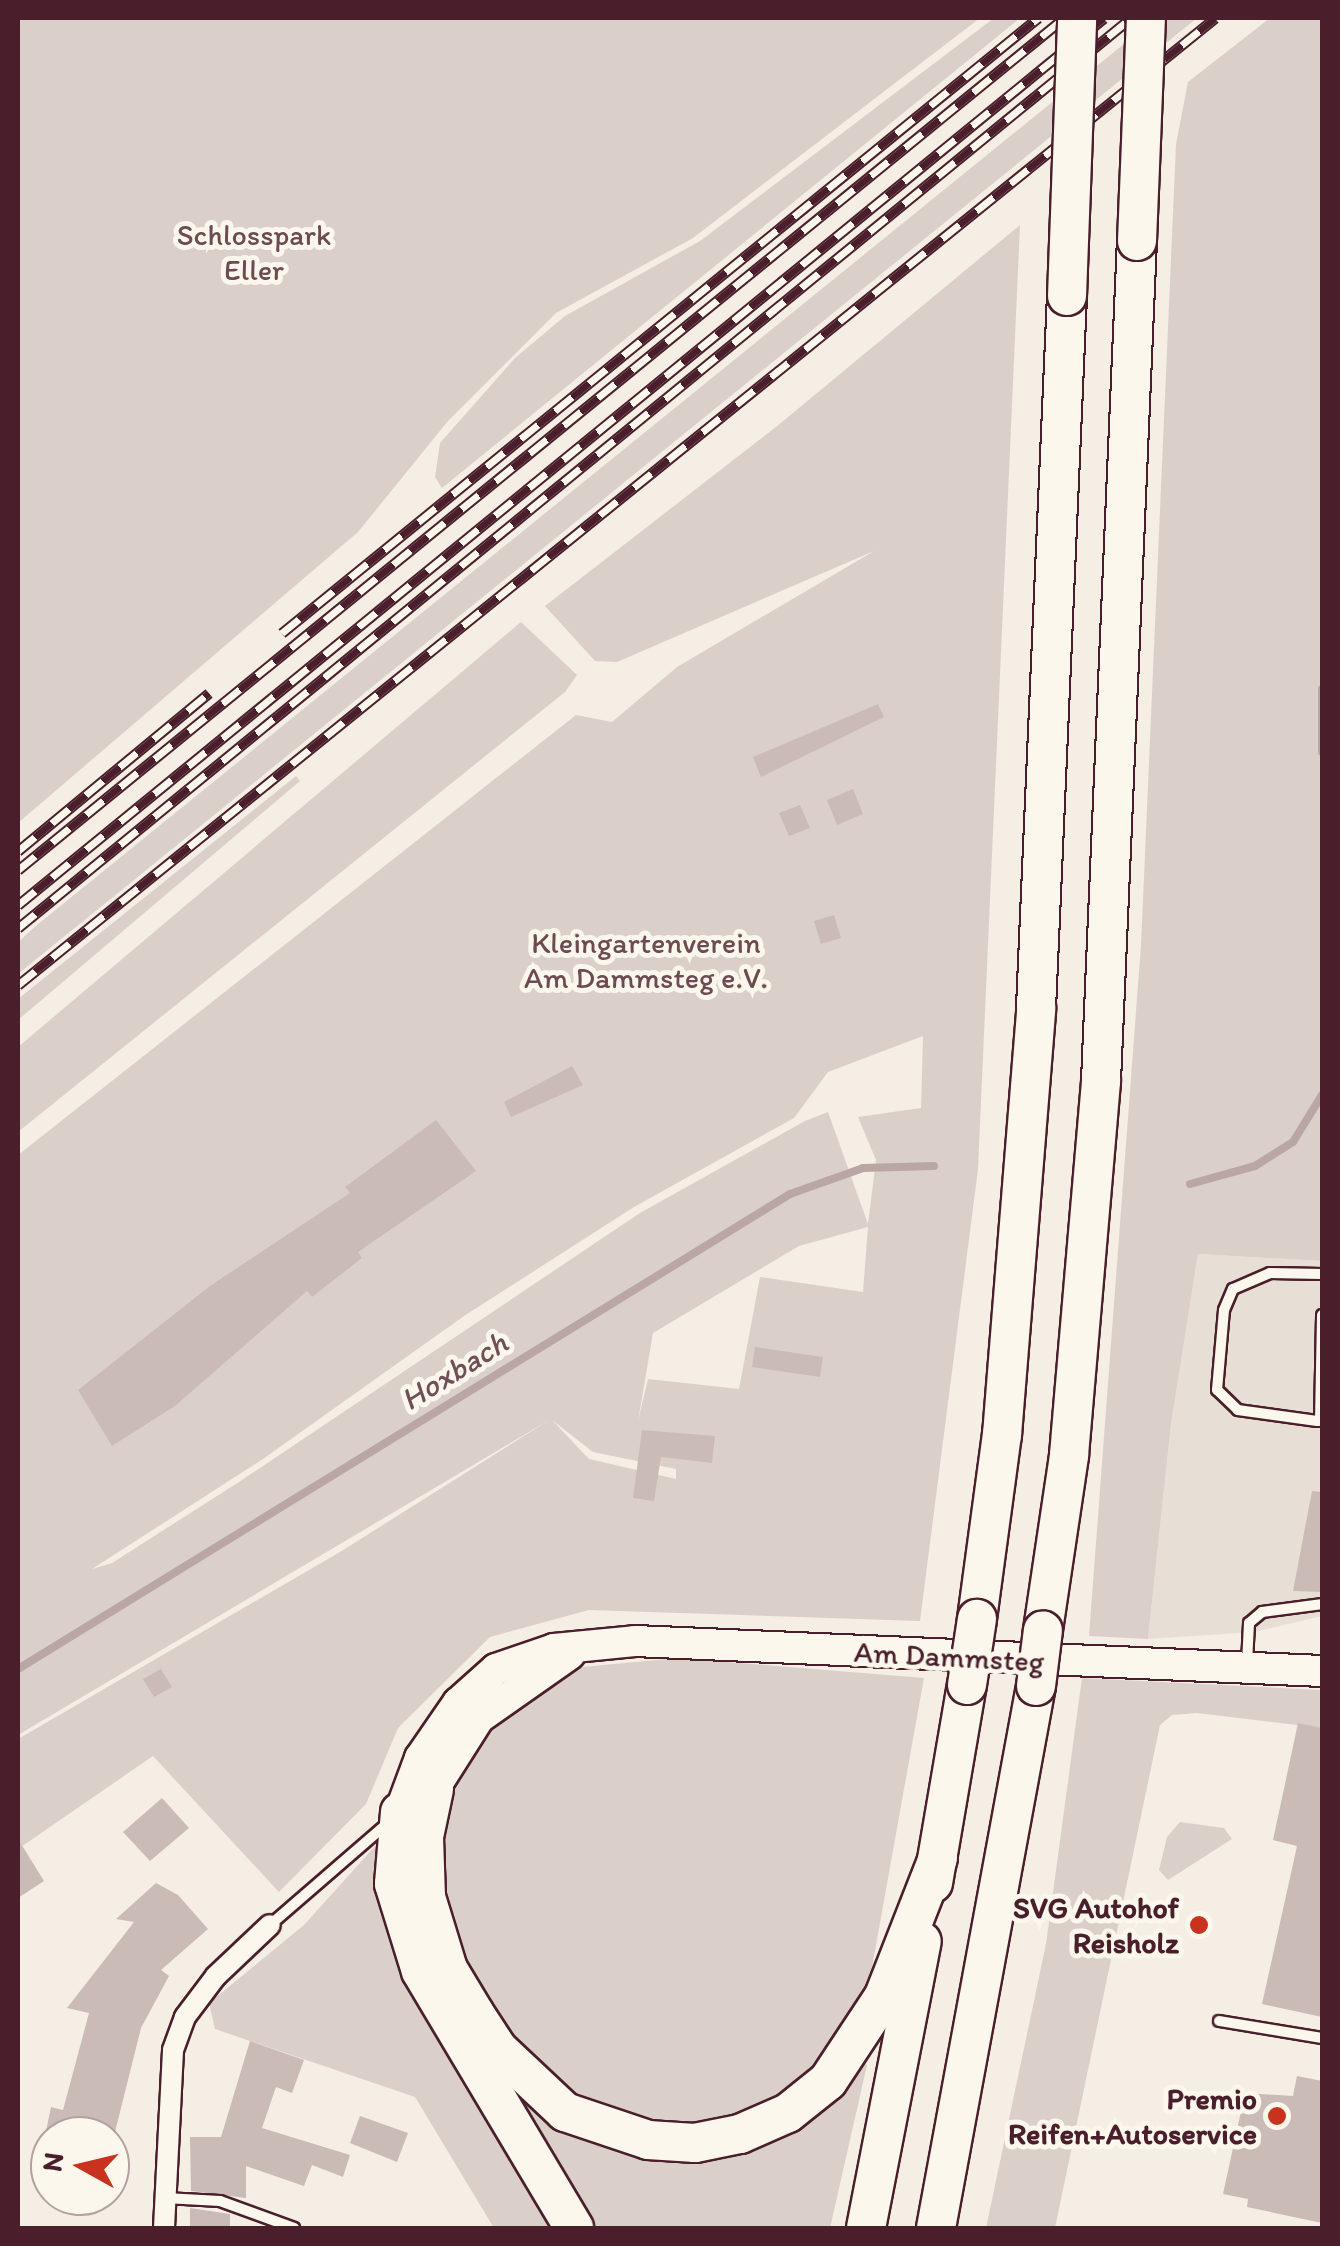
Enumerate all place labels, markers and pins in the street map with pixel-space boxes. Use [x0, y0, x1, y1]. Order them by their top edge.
place label: SVG Autohof Reisholz [1013, 1890, 1179, 1960]
marker: SVG Autohof Reisholz [1188, 1914, 1210, 1936]
place label: Premio Reifen+Autoservice [1008, 2081, 1257, 2152]
marker: Premio Reifen+Autoservice [1266, 2105, 1288, 2127]

